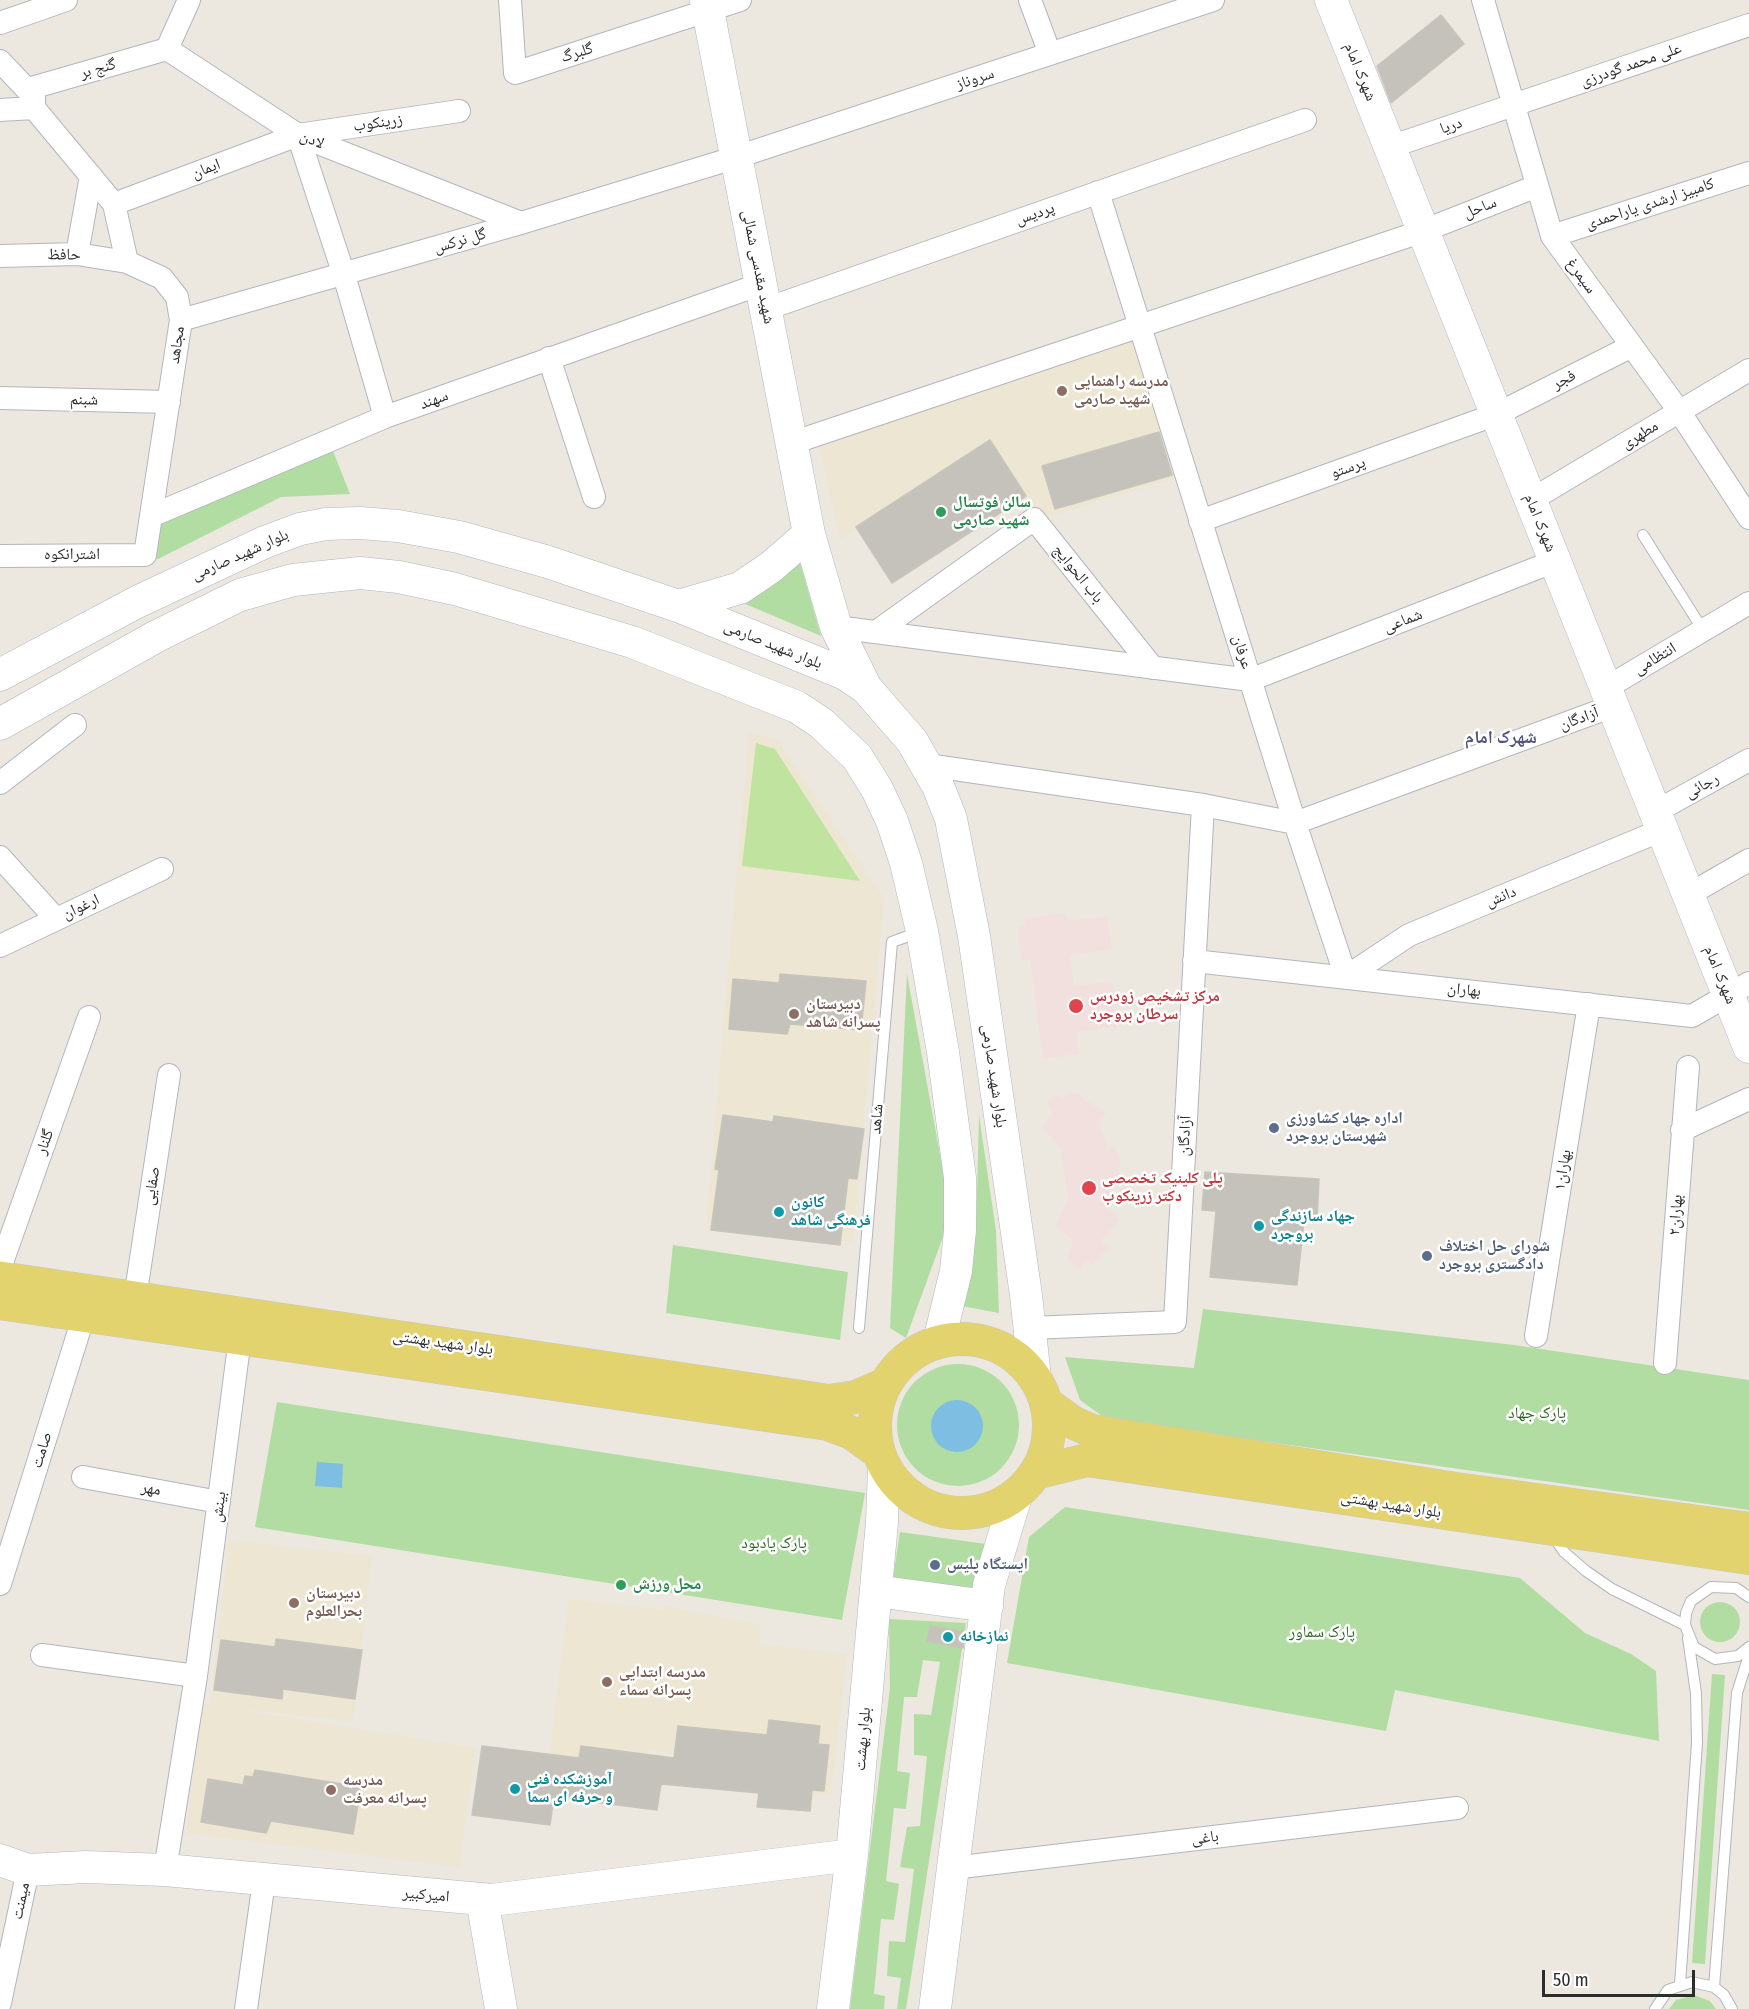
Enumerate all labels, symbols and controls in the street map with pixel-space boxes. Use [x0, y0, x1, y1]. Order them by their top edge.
street label: گلبرگ [558, 39, 596, 67]
street label: علی محمد گودرزی [1578, 39, 1684, 91]
street label: شهرک امام [1340, 40, 1380, 104]
street label: گنج بر [78, 55, 118, 83]
street label: سروناز [953, 64, 997, 94]
street label: زرینکوب [352, 110, 404, 136]
street label: دریا [1437, 113, 1465, 139]
street label: لادن [297, 126, 327, 154]
street label: ایمان [189, 155, 223, 183]
street label: کامبیز ارشدی یاراحمدی [1583, 174, 1717, 234]
street label: ساحل [1461, 193, 1499, 223]
street label: پردیس [1013, 198, 1057, 230]
street label: شهید مقدسی شمالی [738, 208, 778, 326]
street label: گل نرکس [432, 224, 488, 258]
street label: حافظ [47, 245, 81, 265]
street label: سیمرغ [1562, 255, 1600, 297]
street label: مجاهد [165, 325, 189, 365]
street label: فجر [1549, 366, 1579, 394]
place label: مدرسه راهنمایی شهید صارمی [1074, 372, 1169, 410]
marker: مدرسه راهنمایی شهید صارمی [1055, 384, 1069, 398]
street label: سهند [417, 386, 451, 414]
street label: شبنم [70, 390, 98, 410]
street label: مطهری [1618, 417, 1662, 453]
street label: پرستو [1328, 453, 1368, 483]
street label: شهرک امام [1520, 491, 1560, 555]
place label: سالن فوتسال شهید صارمی [953, 493, 1031, 531]
marker: سالن فوتسال شهید صارمی [934, 505, 948, 519]
street label: بلوار شهید صارمی [188, 525, 292, 585]
street label: باب الحوایج [1049, 541, 1107, 607]
street label: اشترانکوه [44, 545, 100, 565]
street label: شماعی [1381, 605, 1425, 637]
street label: بلوار شهید صارمی [721, 617, 825, 673]
street label: عرفان [1228, 633, 1256, 671]
street label: انتظامی [1630, 639, 1680, 679]
street label: آزادگان [1557, 703, 1601, 735]
district label: شهرک امام [1465, 727, 1537, 749]
street label: رجائی [1682, 769, 1722, 803]
street label: دانش [1483, 882, 1519, 912]
street label: ارغوان [59, 890, 103, 924]
street label: شهرک امام [1700, 943, 1740, 1007]
street label: بهاران [1446, 979, 1482, 1001]
place label: مرکز تشخیص زودرس سرطان بروجرد [1090, 987, 1220, 1025]
place label: دبیرستان پسرانه شاهد [806, 995, 881, 1033]
marker: مرکز تشخیص زودرس سرطان بروجرد [1067, 997, 1085, 1015]
marker: دبیرستان پسرانه شاهد [787, 1007, 801, 1021]
street label: بلوار شهید صارمی [977, 1023, 1011, 1129]
street label: شاهد [866, 1103, 888, 1135]
place label: اداره جهاد کشاورزی شهرستان بروجرد [1286, 1109, 1403, 1147]
street label: آزادگان [1174, 1115, 1196, 1157]
marker: اداره جهاد کشاورزی شهرستان بروجرد [1267, 1121, 1281, 1135]
street label: گلنار [32, 1127, 58, 1157]
street label: بهاران۱ [1550, 1148, 1576, 1192]
street label: صفایی [139, 1165, 165, 1207]
place label: پلی کلینیک تخصصی دکتر زرینکوب [1102, 1169, 1223, 1207]
marker: پلی کلینیک تخصصی دکتر زرینکوب [1080, 1179, 1098, 1197]
place label: کانون فرهنگی شاهد [791, 1193, 871, 1231]
street label: بهاران۲ [1665, 1194, 1687, 1236]
marker: کانون فرهنگی شاهد [772, 1205, 786, 1219]
place label: جهاد سازندگی بروجرد [1271, 1207, 1355, 1245]
marker: جهاد سازندگی بروجرد [1252, 1219, 1266, 1233]
place label: شورای حل اختلاف دادگستری بروجرد [1439, 1237, 1550, 1275]
marker: شورای حل اختلاف دادگستری بروجرد [1420, 1249, 1434, 1263]
street label: بلوار شهید بهشتی [392, 1326, 494, 1360]
park label: پارک جهاد [1508, 1404, 1566, 1424]
street label: صامت [27, 1430, 57, 1470]
street label: مهر [140, 1478, 162, 1500]
street label: بلوار شهید بهشتی [1340, 1488, 1442, 1522]
street label: بینش [207, 1490, 231, 1524]
park label: پارک یادبود [741, 1534, 807, 1554]
place label: ایستگاه پلیس [947, 1555, 1028, 1575]
marker: ایستگاه پلیس [928, 1558, 942, 1572]
place label: محل ورزش [633, 1575, 701, 1595]
marker: محل ورزش [614, 1578, 628, 1592]
place label: دبیرستان بحرالعلوم [306, 1584, 362, 1622]
marker: دبیرستان بحرالعلوم [287, 1596, 301, 1610]
park label: پارک سماور [1289, 1623, 1355, 1643]
place label: نمازخانه [960, 1627, 1008, 1647]
marker: نمازخانه [941, 1630, 955, 1644]
place label: مدرسه ابتدایی پسرانه سماء [619, 1663, 706, 1701]
marker: مدرسه ابتدایی پسرانه سماء [600, 1675, 614, 1689]
street label: بلوار بهشت [851, 1706, 875, 1772]
place label: آموزشکده فنی و حرفه ای سما [527, 1770, 613, 1808]
place label: مدرسه پسرانه معرفت [343, 1771, 427, 1809]
marker: آموزشکده فنی و حرفه ای سما [508, 1782, 522, 1796]
marker: مدرسه پسرانه معرفت [324, 1783, 338, 1797]
street label: باغی [1190, 1827, 1220, 1849]
street label: میمنت [8, 1881, 34, 1921]
street label: امیرکبیر [402, 1883, 450, 1907]
scale bar [1545, 1958, 1698, 1996]
text: 50 m [1553, 1969, 1589, 1991]

